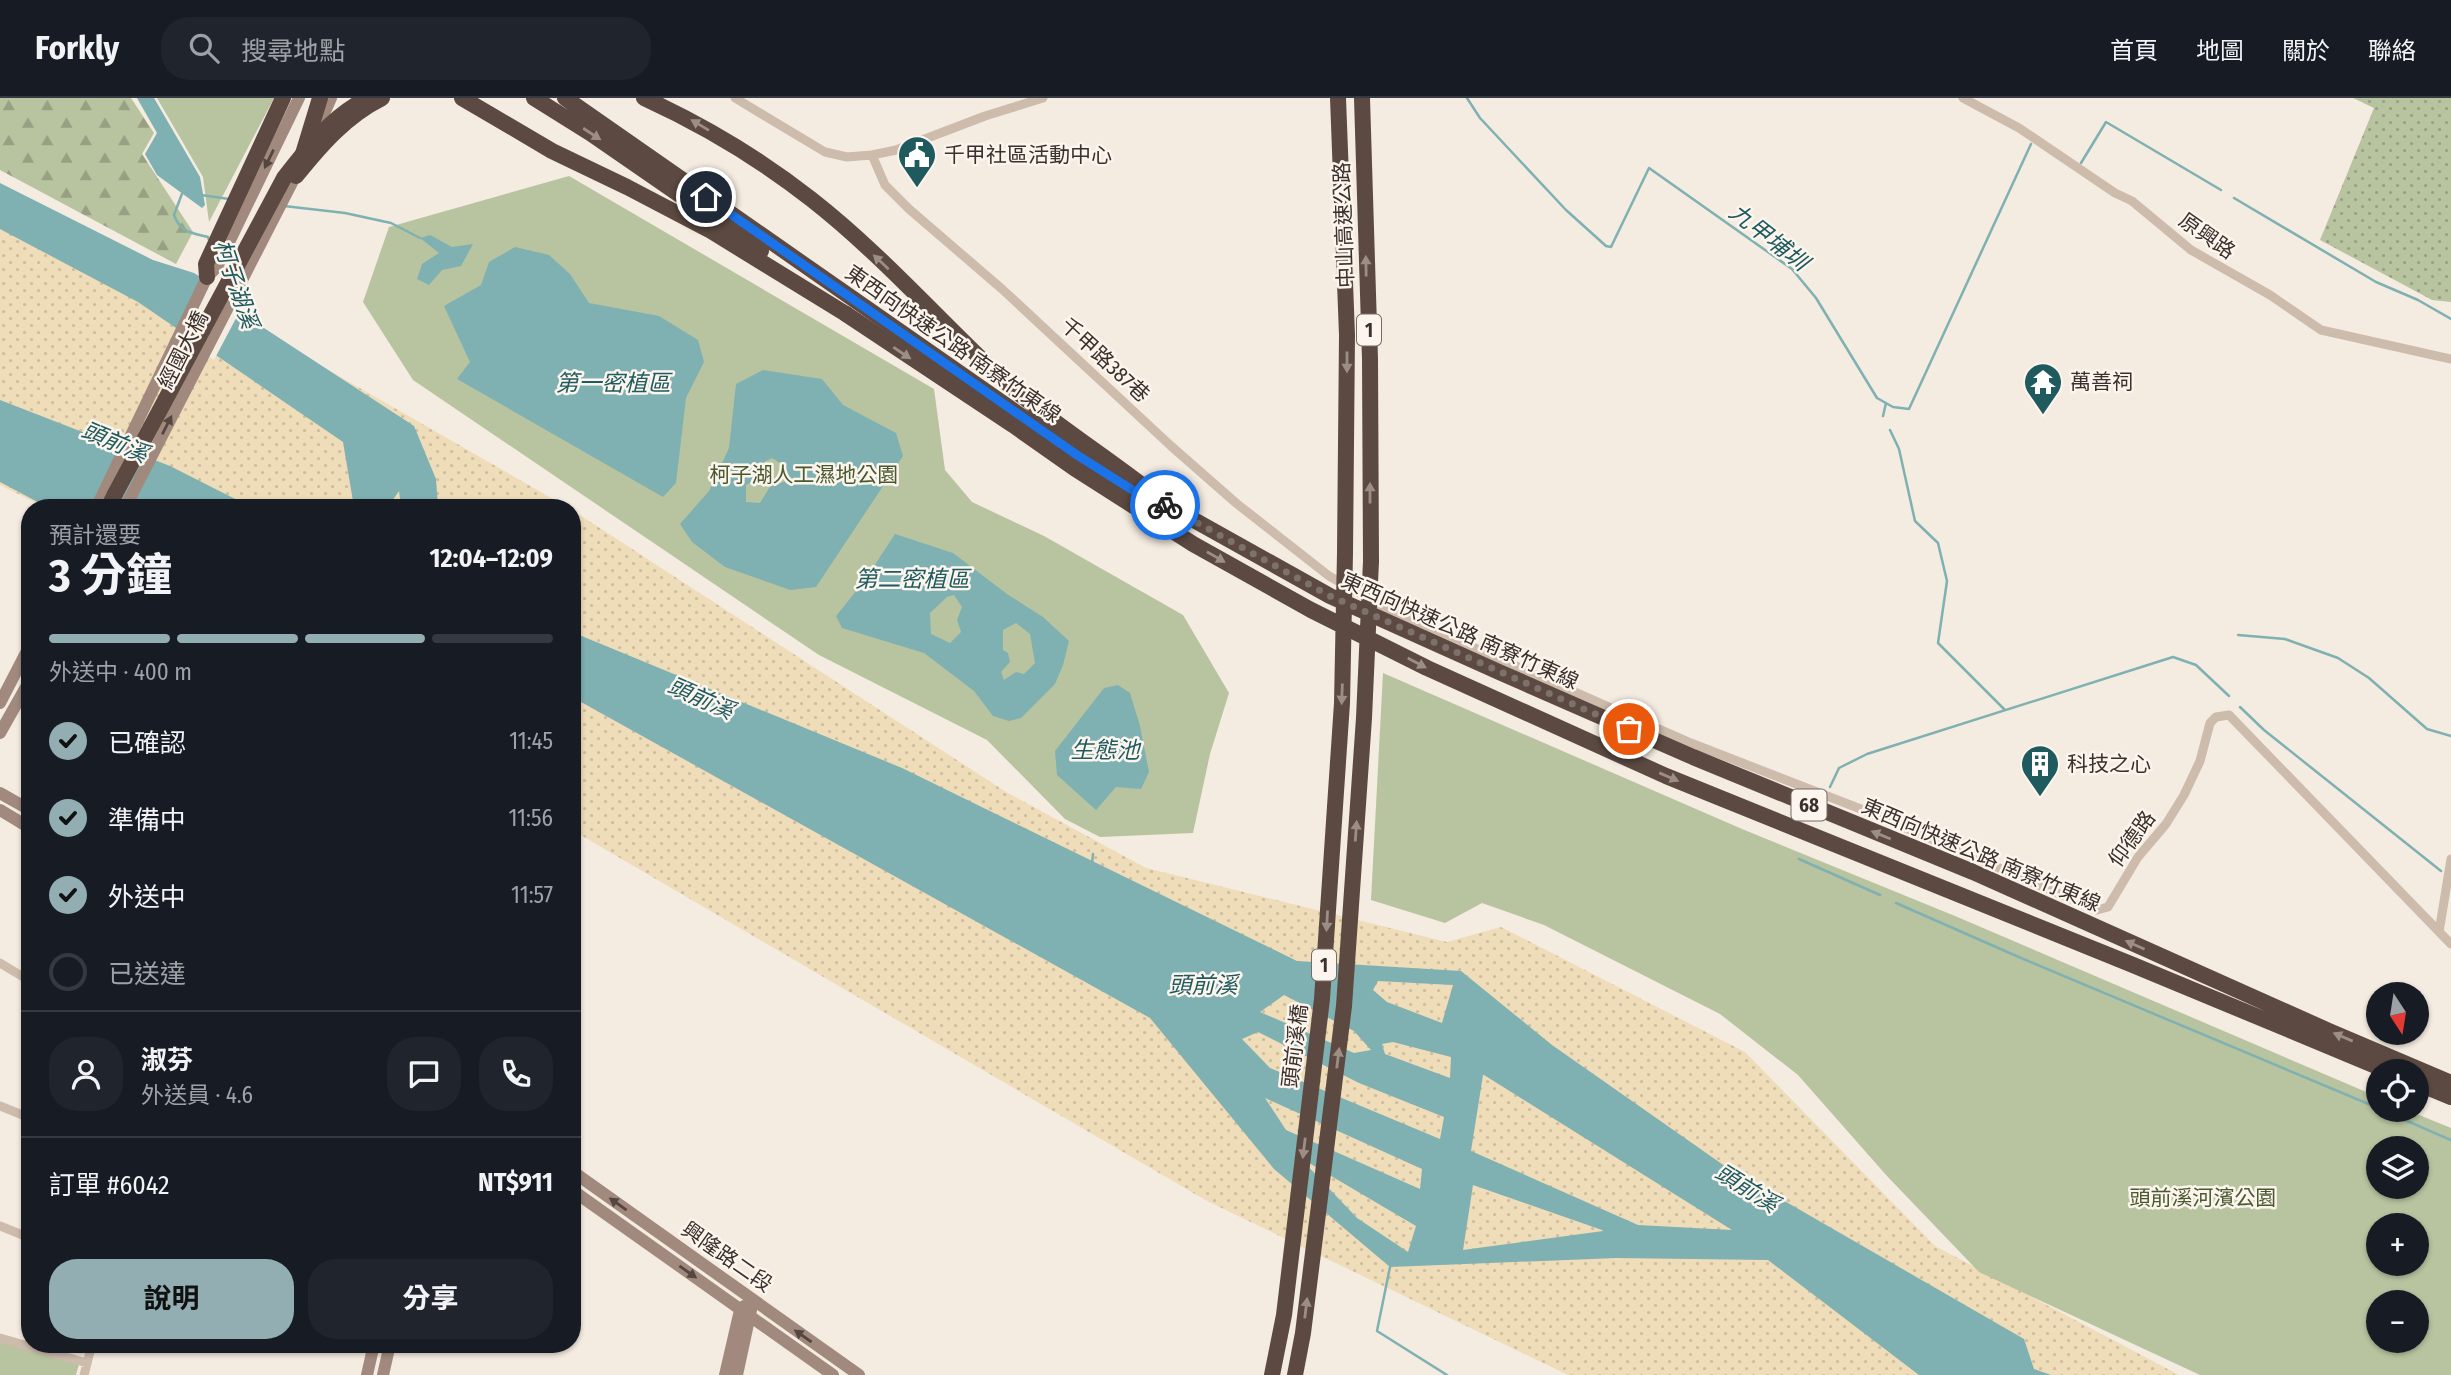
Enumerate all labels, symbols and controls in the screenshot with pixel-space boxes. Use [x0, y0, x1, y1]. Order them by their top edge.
search box [161, 17, 651, 80]
text: Forkly [35, 28, 119, 68]
icon: search [185, 29, 223, 67]
text: 搜尋地點 [241, 36, 345, 67]
text: 首頁 [2110, 37, 2158, 65]
text: 地圖 [2196, 37, 2244, 65]
text: 關於 [2282, 37, 2330, 65]
text: 聯絡 [2368, 37, 2416, 65]
one-way arrow [690, 119, 709, 132]
one-way arrow [582, 128, 602, 141]
public building icon: 千甲社區活動中心 [896, 134, 938, 189]
place label: 千甲社區活動中心 [944, 142, 1112, 168]
one-way arrow [263, 149, 275, 169]
street label: 中山高速公路 [1329, 162, 1359, 288]
pin [676, 167, 736, 227]
icon: home [687, 178, 725, 216]
water label: 九甲埔圳 [1724, 198, 1816, 278]
street label: 原興路 [2174, 207, 2240, 265]
water label: 柯子湖溪 [208, 236, 265, 335]
one-way arrow [873, 254, 890, 270]
one-way arrow [1360, 254, 1371, 276]
street label: 東西向快速公路 南寮竹東線 [840, 260, 1066, 428]
street label: 經國大橋 [152, 307, 214, 393]
street label: 千甲路387巷 [1055, 312, 1155, 408]
road number: 1 [1357, 314, 1381, 346]
one-way arrow [893, 346, 911, 360]
one-way arrow [1341, 351, 1353, 373]
temple icon: 萬善祠 [2022, 361, 2064, 416]
water label: 第一密植區 [556, 369, 674, 397]
place label: 萬善祠 [2070, 369, 2133, 395]
one-way arrow [161, 415, 172, 435]
water label: 頭前溪 [78, 416, 155, 470]
park label: 柯子湖人工濕地公園 [710, 462, 899, 488]
courier [1130, 470, 1200, 540]
one-way arrow [1364, 482, 1375, 504]
icon: bike [1146, 486, 1184, 524]
text: 預計還要 [49, 521, 141, 549]
text: 12:04–12:09 [429, 543, 553, 574]
text: 3 分鐘 [49, 548, 172, 603]
one-way arrow [1206, 551, 1225, 563]
water label: 第二密植區 [855, 565, 973, 593]
street label: 東西向快速公路 南寮竹東線 [1337, 567, 1583, 695]
one-way arrow [1407, 657, 1427, 669]
text: 外送中 · 400 m [49, 658, 192, 686]
water label: 頭前溪 [664, 671, 741, 726]
one-way arrow [1336, 684, 1348, 706]
pin [1599, 699, 1659, 759]
icon: bag [1610, 710, 1648, 748]
icon: check [49, 722, 87, 760]
text: 11:45 [509, 727, 553, 755]
text: 已確認 [108, 728, 186, 759]
water label: 生態池 [1071, 736, 1142, 764]
building icon: 科技之心 [2019, 743, 2061, 798]
place label: 科技之心 [2067, 751, 2151, 777]
one-way arrow [1659, 771, 1680, 782]
road number: 68 [1792, 790, 1826, 820]
street label: 東西向快速公路 南寮竹東線 [1858, 793, 2104, 917]
icon: check [49, 799, 87, 837]
text: 11:56 [508, 804, 553, 832]
text: 準備中 [108, 805, 186, 836]
street label: 仰德路 [2103, 806, 2161, 872]
one-way arrow [1351, 820, 1362, 842]
one-way arrow [1871, 829, 1892, 840]
icon: check [49, 876, 87, 914]
text: 11:57 [511, 881, 553, 909]
text: 外送中 [108, 882, 186, 913]
one-way arrow [1321, 910, 1332, 932]
one-way arrow [2125, 939, 2145, 951]
road number: 1 [1312, 950, 1336, 980]
text: 已送達 [108, 959, 186, 990]
water label: 頭前溪 [1169, 971, 1241, 999]
north arrow [2366, 982, 2429, 1045]
map controls [2366, 982, 2429, 1353]
street label: 頭前溪橋 [1277, 1003, 1313, 1089]
one-way arrow [2333, 1031, 2353, 1043]
button: person [49, 1037, 123, 1111]
button: chat [387, 1037, 461, 1111]
button: phone [479, 1037, 553, 1111]
text: 淑芬 [141, 1045, 193, 1076]
one-way arrow [1332, 1046, 1343, 1068]
button: locate [2366, 1059, 2429, 1122]
text: 外送員 · 4.6 [141, 1081, 253, 1109]
button: layers [2366, 1136, 2429, 1199]
one-way arrow [1298, 1137, 1309, 1159]
water label: 頭前溪 [1710, 1158, 1786, 1220]
text: NT$911 [478, 1167, 553, 1198]
text: 訂單 #6042 [49, 1170, 170, 1201]
park label: 頭前溪河濱公園 [2130, 1185, 2277, 1211]
one-way arrow [609, 1197, 627, 1211]
button: + [2366, 1213, 2429, 1276]
street label: 興隆路二段 [677, 1216, 777, 1298]
button: 說明 [49, 1259, 294, 1339]
button: 分享 [308, 1259, 553, 1339]
one-way arrow [679, 1265, 697, 1279]
button: − [2366, 1290, 2429, 1353]
one-way arrow [1300, 1296, 1311, 1318]
one-way arrow [794, 1329, 812, 1343]

